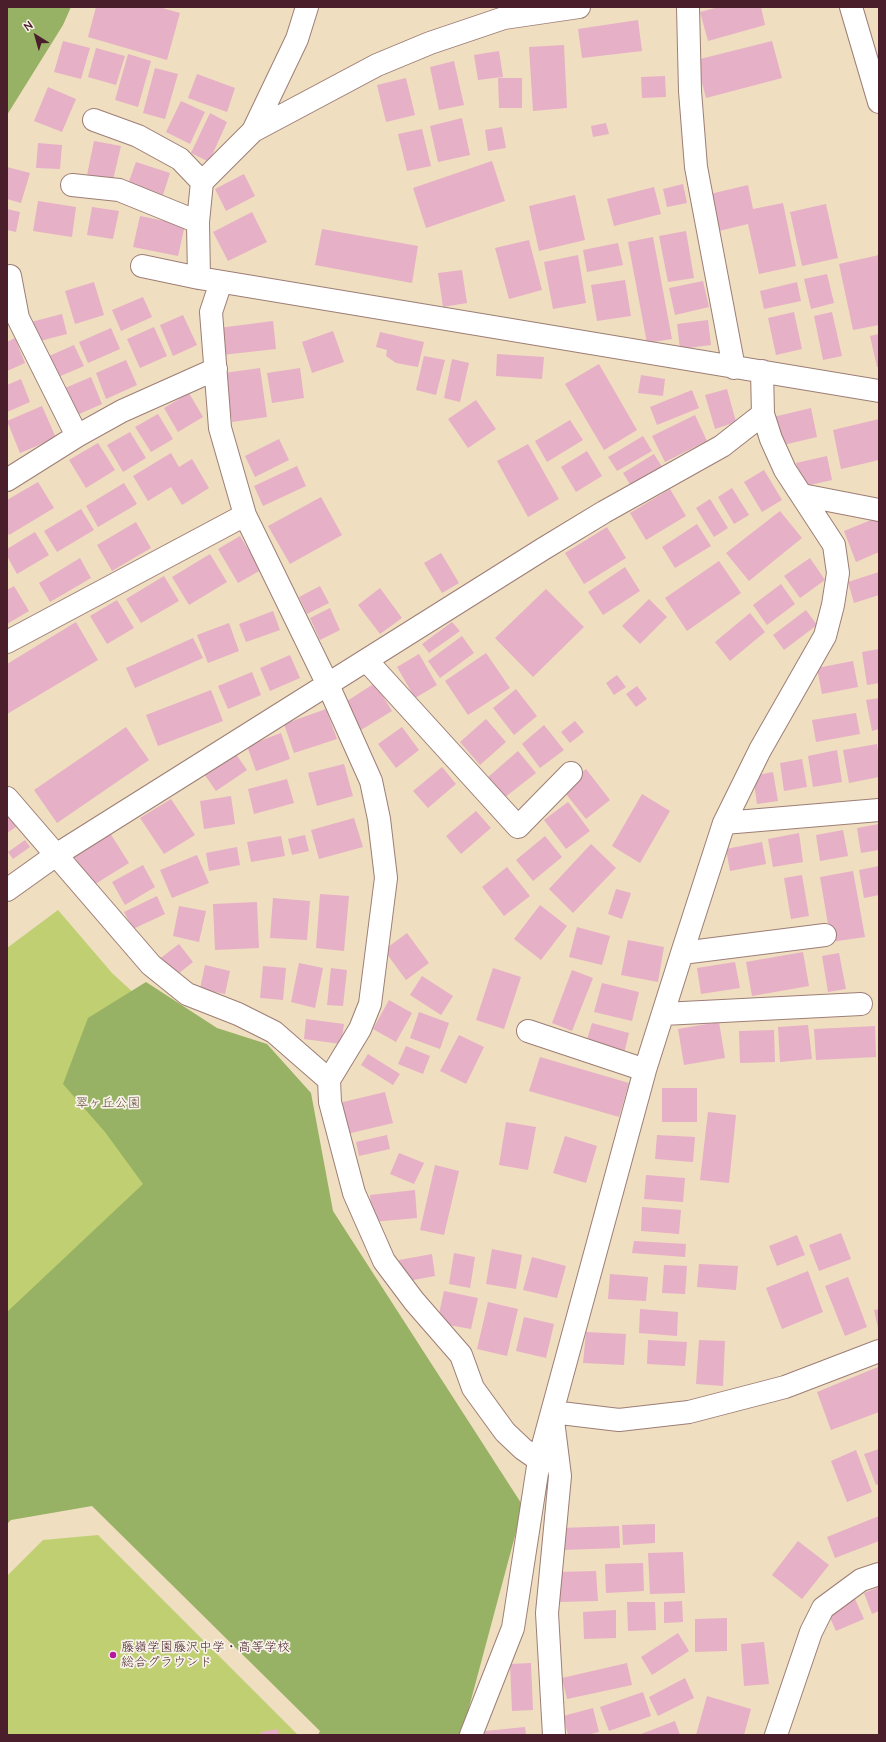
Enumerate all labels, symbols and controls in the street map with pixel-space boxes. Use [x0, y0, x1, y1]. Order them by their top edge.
north arrow [16, 16, 56, 56]
text: N [21, 18, 36, 34]
park label: 翠ヶ丘公園 [76, 1096, 140, 1112]
place label: 藤嶺学園藤沢中学・高等学校 総合グラウンド [121, 1640, 290, 1671]
marker: 藤嶺学園藤沢中学・高等学校 総合グラウンド [108, 1650, 118, 1660]

